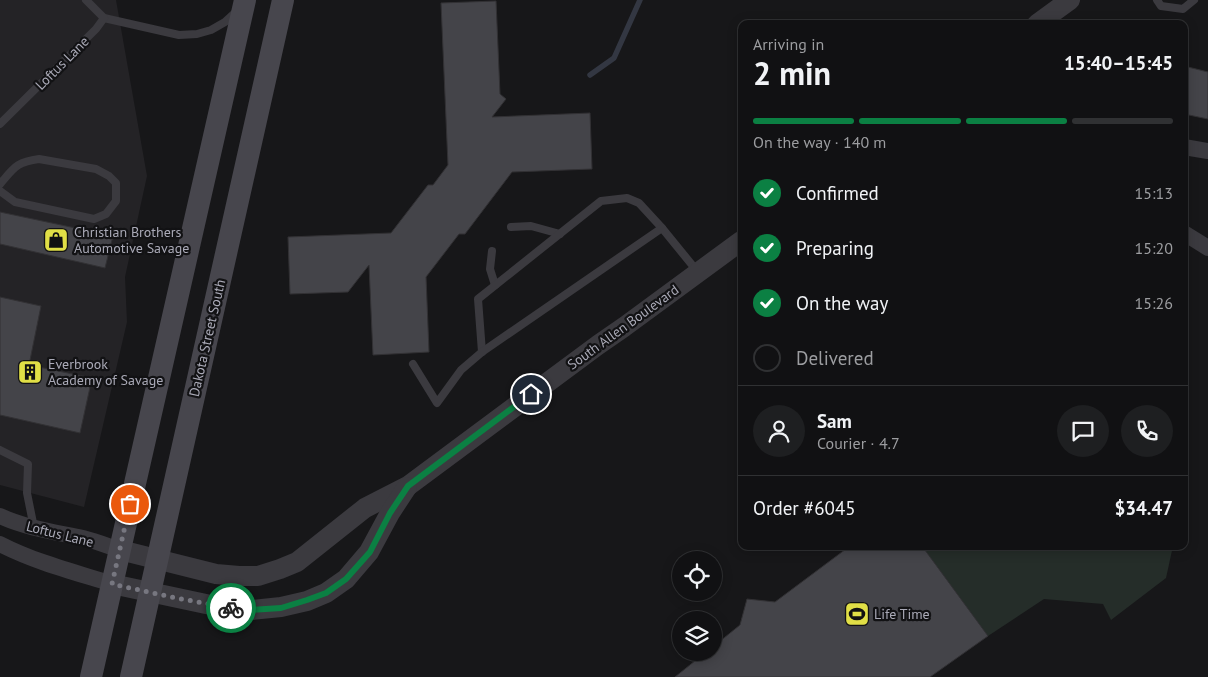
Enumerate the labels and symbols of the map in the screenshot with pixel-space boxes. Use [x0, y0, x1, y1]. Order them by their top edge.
street label: Loftus Lane [31, 32, 93, 94]
place label: Christian Brothers Automotive Savage [74, 223, 189, 257]
shop icon: Christian Brothers Automotive Savage [43, 227, 69, 253]
street label: Dakota Street South [185, 278, 229, 398]
street label: South Allen Boulevard [564, 281, 682, 373]
place label: Everbrook Academy of Savage [48, 355, 163, 389]
building icon: Everbrook Academy of Savage [17, 359, 43, 385]
pin [510, 373, 552, 415]
pin [109, 483, 151, 525]
street label: Loftus Lane [25, 517, 95, 551]
courier [206, 583, 256, 633]
sports icon: Life Time [844, 601, 870, 627]
place label: Life Time [874, 605, 930, 623]

